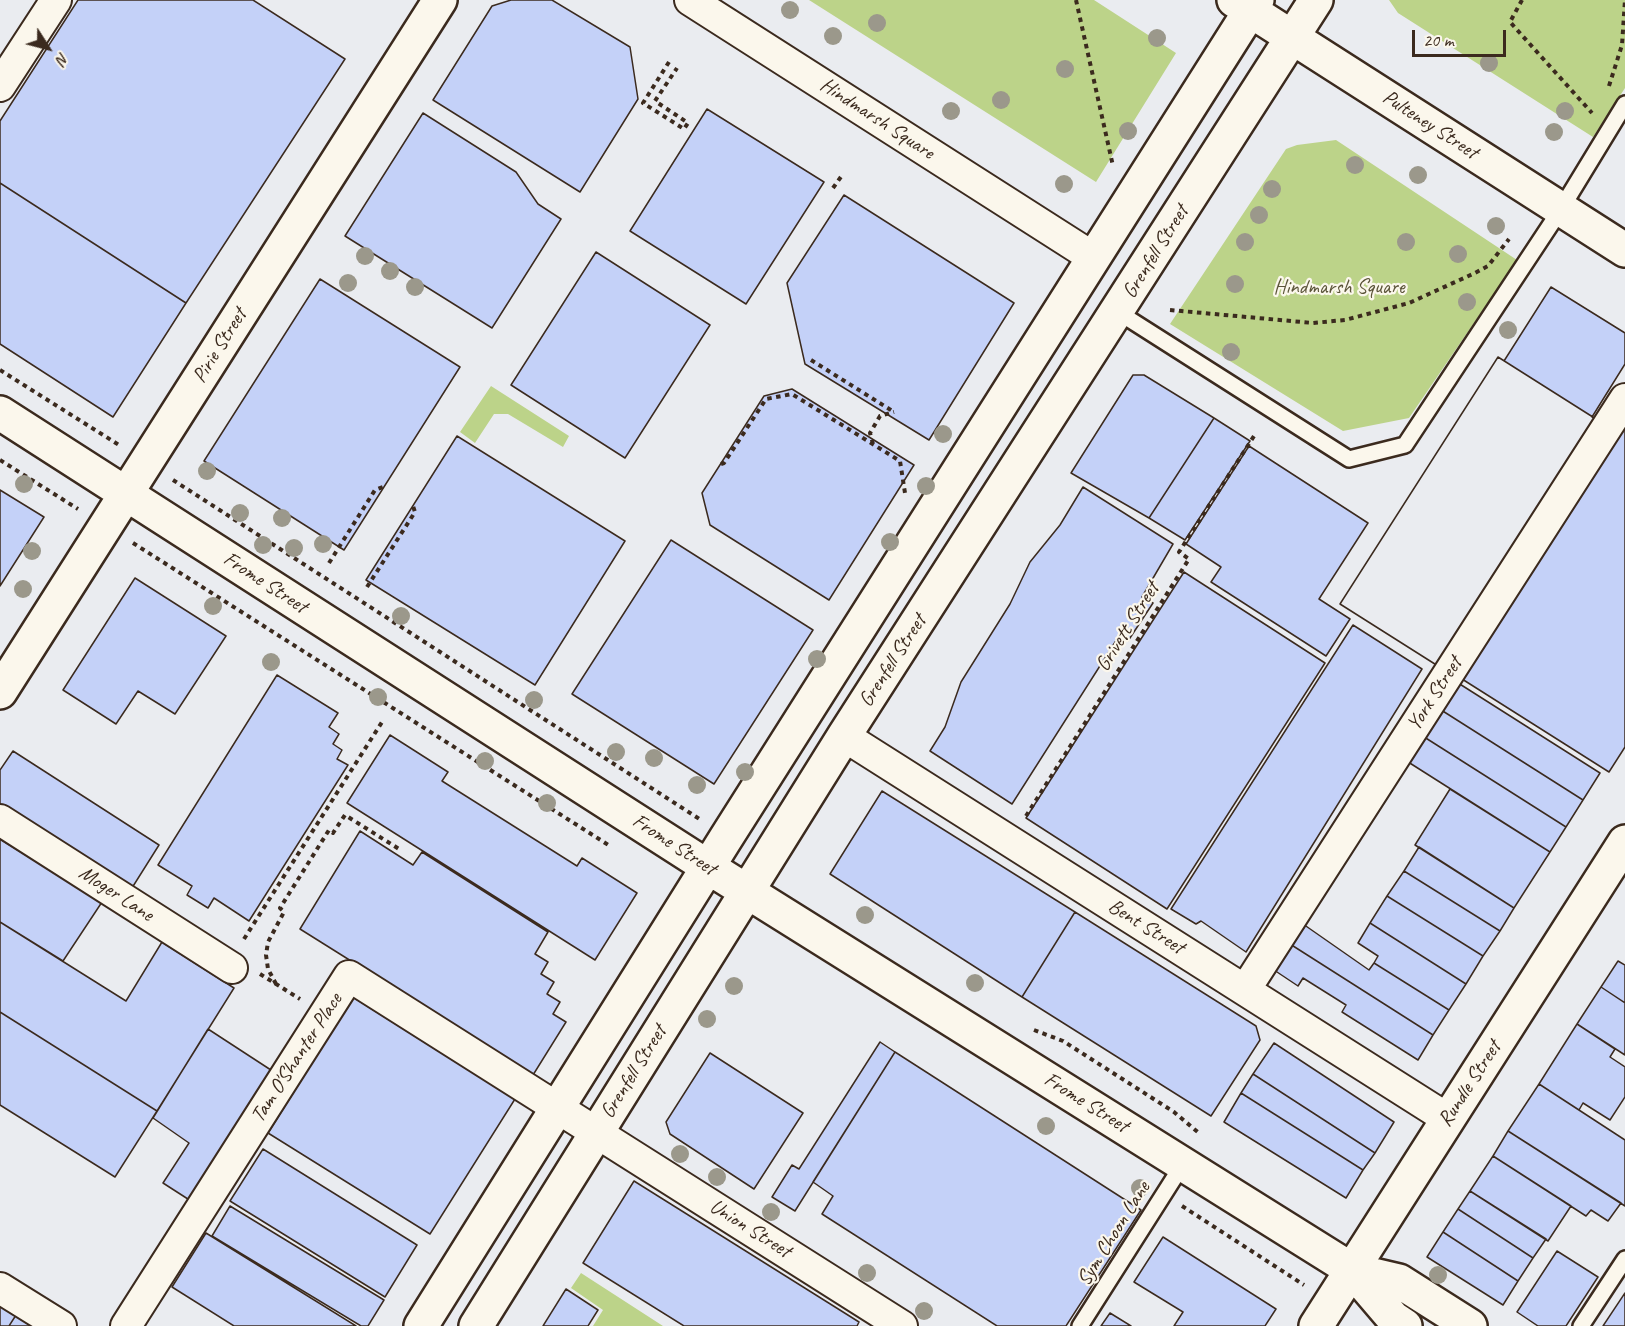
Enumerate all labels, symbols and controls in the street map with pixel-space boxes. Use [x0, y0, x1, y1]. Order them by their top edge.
north arrow [18, 18, 78, 78]
scale bar [1415, 18, 1510, 56]
text: 20 m [1423, 29, 1454, 51]
text: N [52, 49, 74, 68]
street label: Hindmarsh Square [815, 73, 939, 165]
street label: Pulteney Street [1378, 85, 1482, 165]
street label: Grenfell Street [1118, 201, 1194, 303]
park label: Hindmarsh Square [1273, 274, 1405, 300]
street label: Pirie Street [187, 304, 253, 388]
street label: Frome Street [218, 547, 312, 619]
street label: Grivett Street [1091, 578, 1165, 676]
street label: Grenfell Street [854, 610, 932, 712]
street label: York Street [1402, 652, 1468, 736]
street label: Frome Street [627, 809, 721, 881]
street label: Moger Lane [74, 861, 158, 927]
street label: Bent Street [1103, 894, 1189, 960]
street label: Tam O'Shanter Place [246, 989, 348, 1127]
street label: Grenfell Street [596, 1021, 672, 1123]
street label: Rundle Street [1433, 1036, 1507, 1132]
street label: Frome Street [1039, 1067, 1133, 1139]
street label: Sym Choon Lane [1072, 1177, 1156, 1291]
street label: Union Street [705, 1194, 795, 1264]

